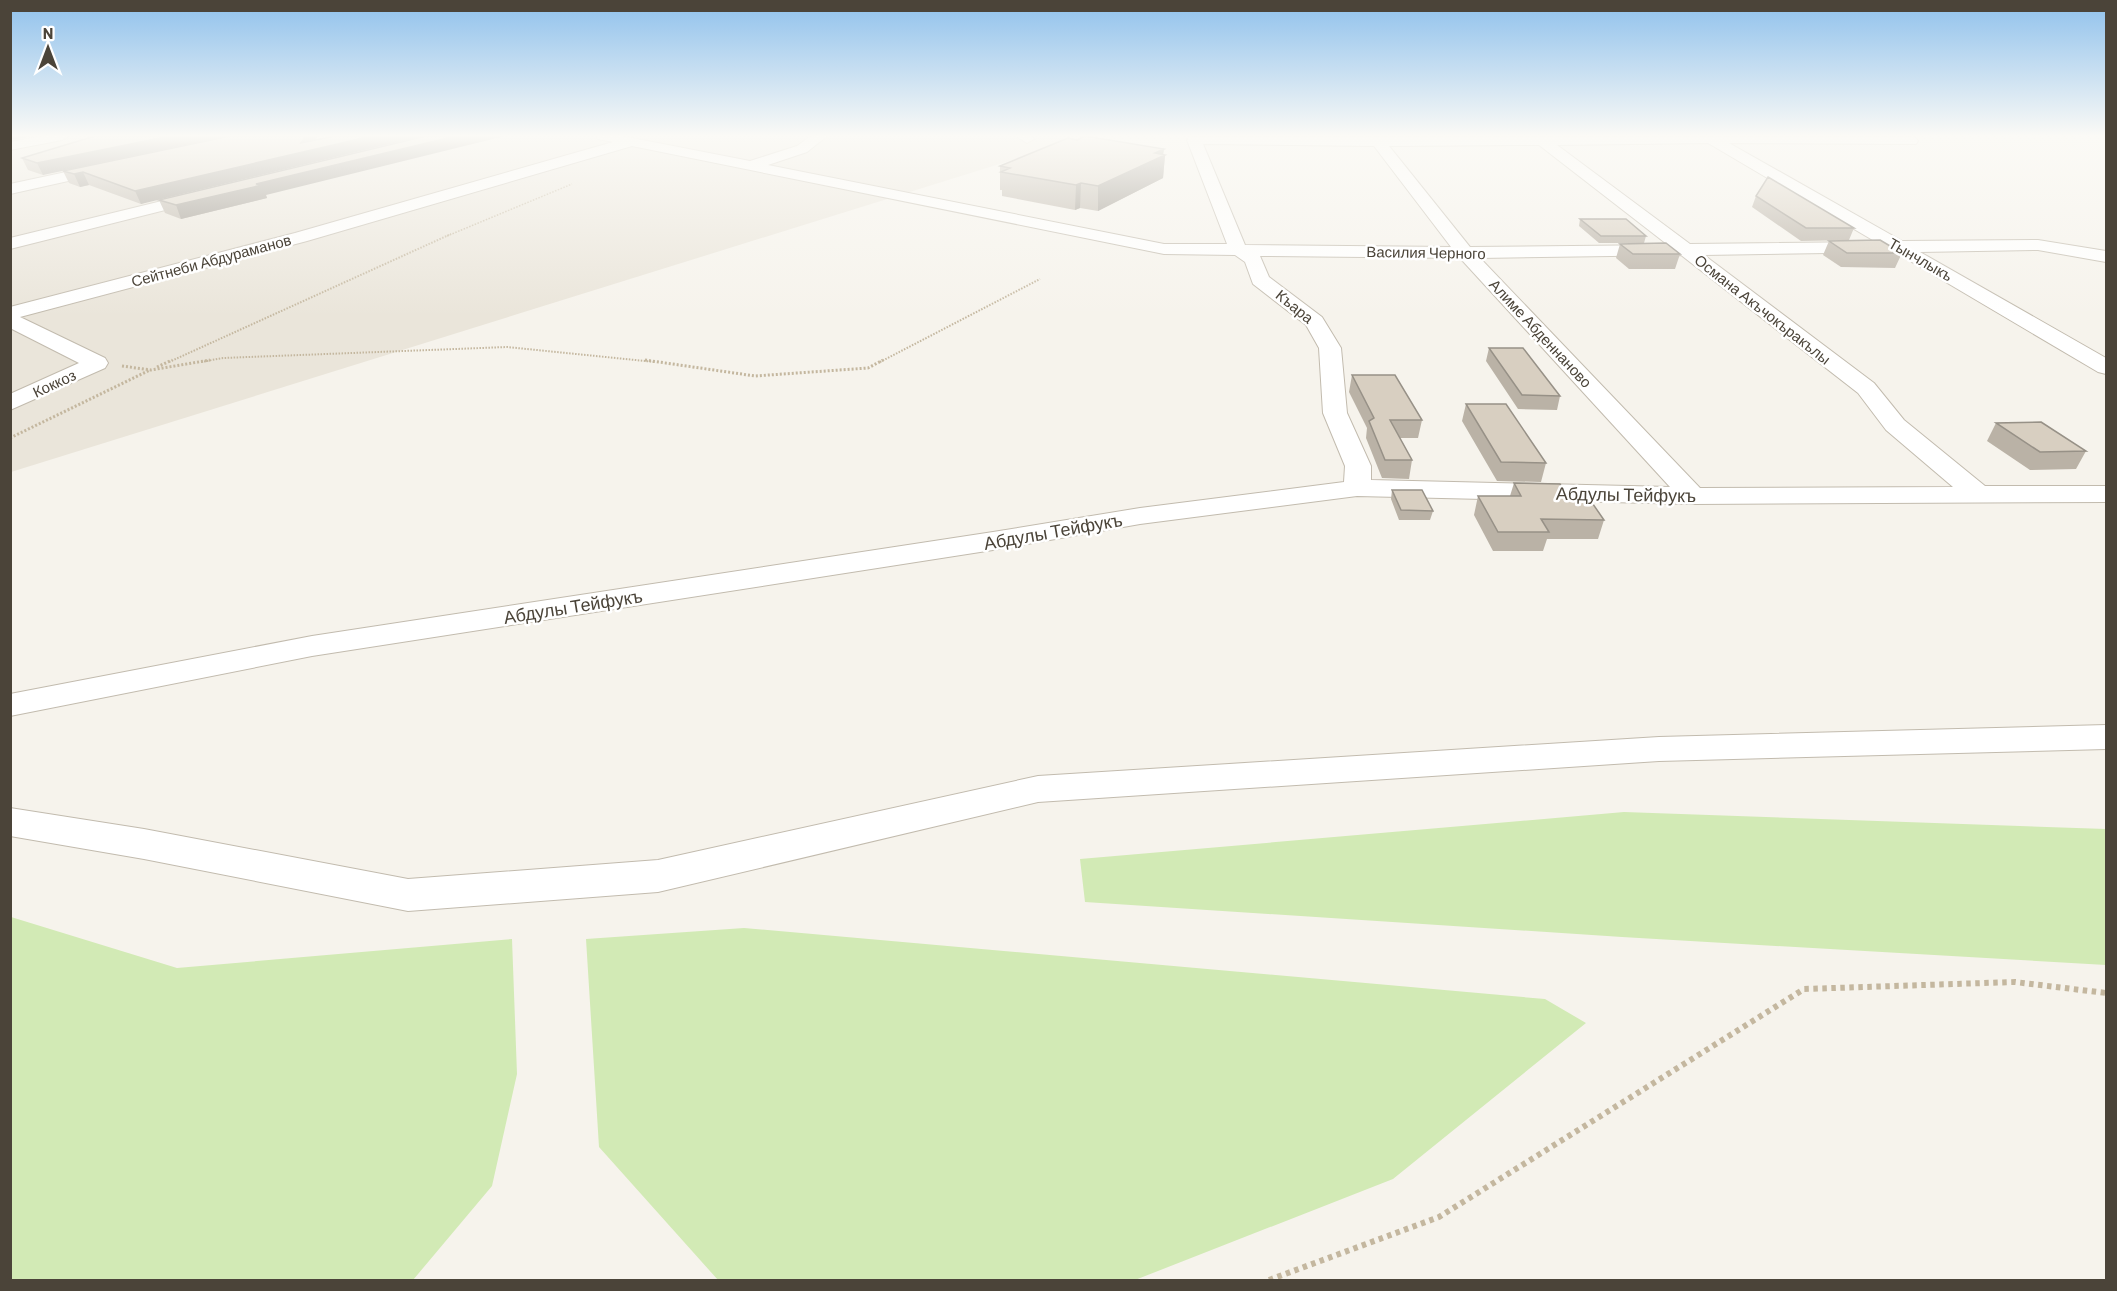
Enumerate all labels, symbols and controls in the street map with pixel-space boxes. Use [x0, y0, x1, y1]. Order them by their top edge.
north arrow [18, 18, 78, 78]
text: N [43, 23, 53, 42]
street label: Сейтнеби Абдураманов [129, 230, 293, 290]
street label: Тынчлыкъ [1886, 233, 1956, 285]
street label: Василия Черного [1366, 242, 1486, 262]
street label: Османа Акъчокъракълы [1691, 250, 1835, 368]
street label: Алиме Абденнаново [1486, 275, 1596, 391]
street label: Къара [1273, 285, 1318, 327]
street label: Коккоз [30, 365, 78, 401]
street label: Абдулы Тейфукъ [1556, 482, 1696, 506]
street label: Абдулы Тейфукъ [982, 508, 1124, 554]
street label: Абдулы Тейфукъ [502, 584, 644, 628]

